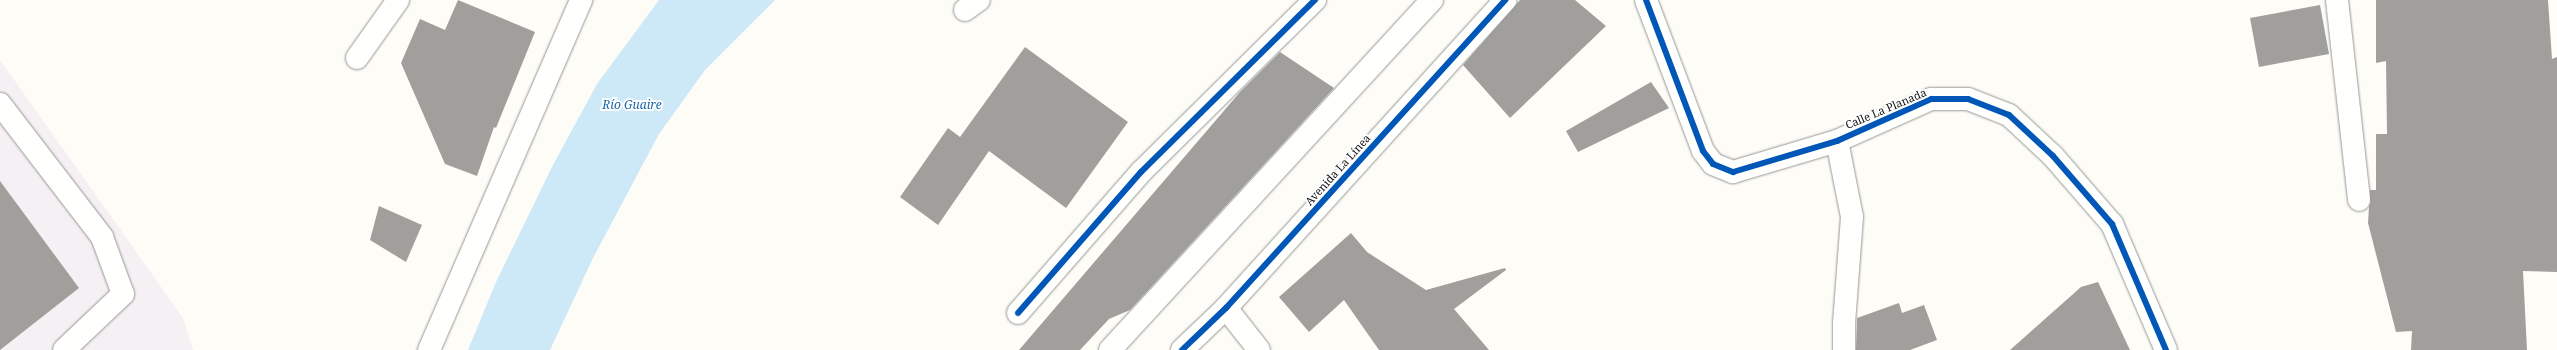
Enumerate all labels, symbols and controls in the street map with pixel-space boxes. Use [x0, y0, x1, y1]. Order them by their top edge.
street label: Calle La Planada [1843, 86, 1929, 132]
water label: Río Guaire [602, 98, 662, 112]
street label: Avenida La Línea [1303, 132, 1373, 208]

